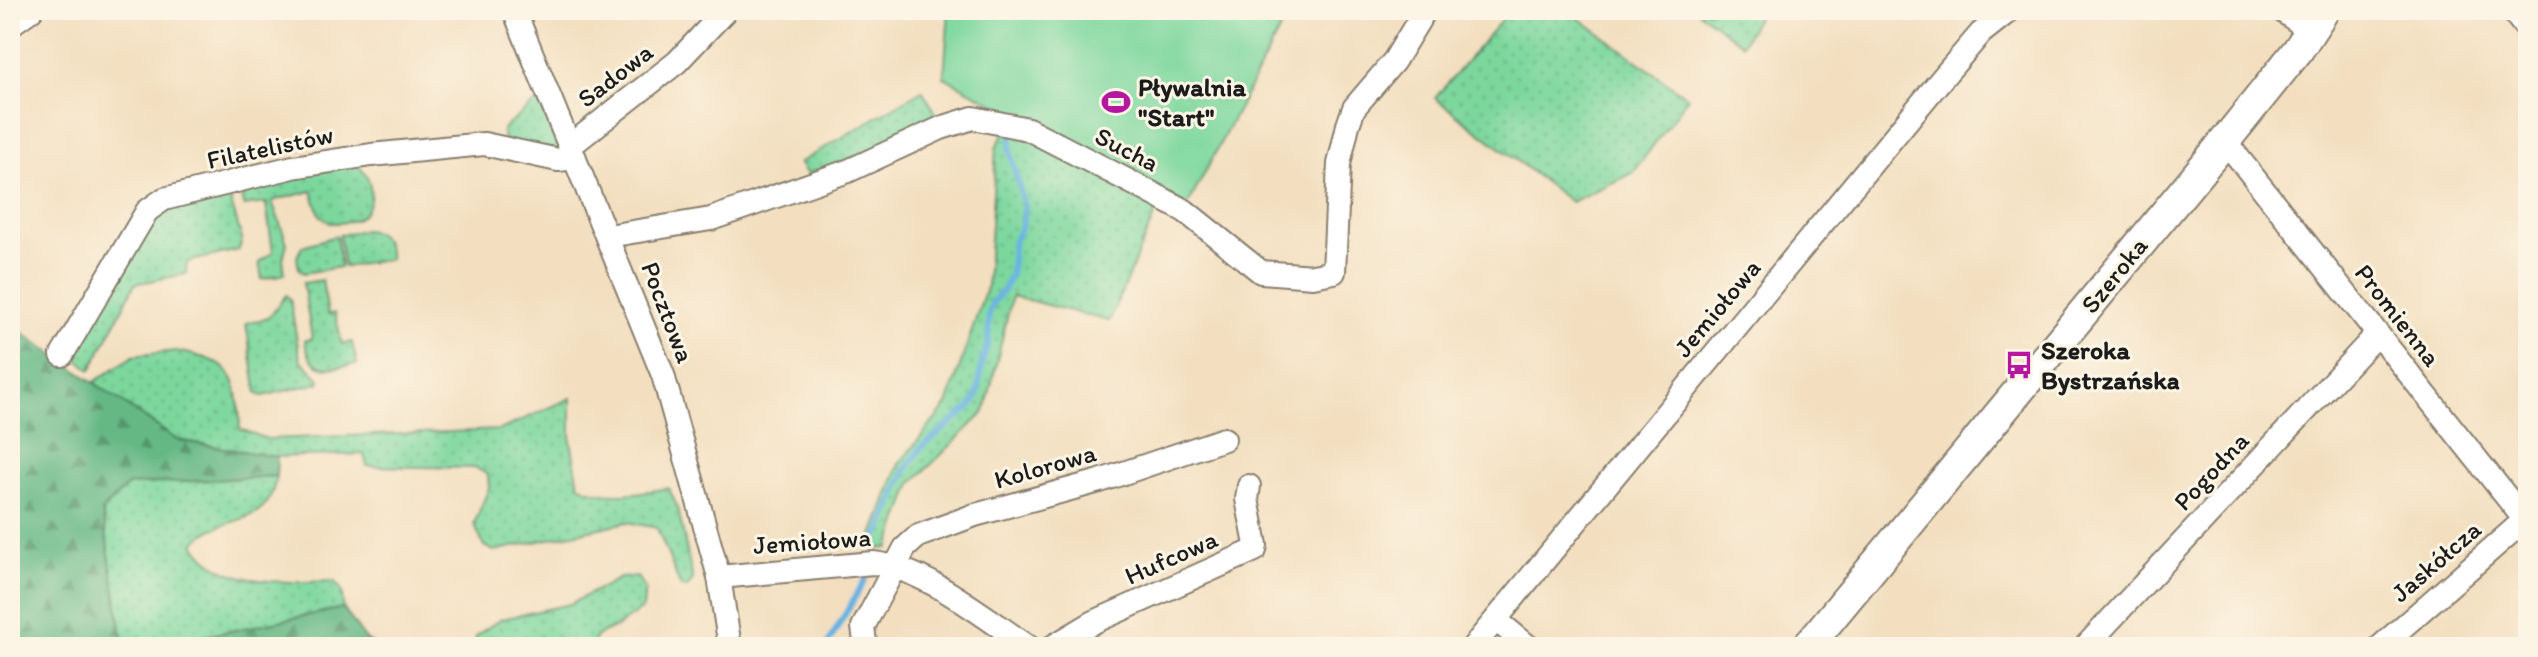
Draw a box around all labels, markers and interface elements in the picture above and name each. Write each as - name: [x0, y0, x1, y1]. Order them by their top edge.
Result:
- street label: Sadowa: [571, 35, 659, 114]
- place label: Pływalnia "Start": [1138, 71, 1246, 133]
- sports icon: Pływalnia "Start": [1101, 87, 1131, 117]
- street label: Filatelistów: [204, 118, 336, 176]
- street label: Sucha: [1090, 119, 1164, 179]
- street label: Szeroka: [2074, 230, 2155, 320]
- street label: Jemiołowa: [1667, 252, 1767, 364]
- street label: Pocztowa: [634, 257, 702, 367]
- street label: Promienna: [2348, 257, 2448, 373]
- place label: Szeroka Bystrzańska: [2041, 334, 2180, 396]
- bus stop icon: Szeroka Bystrzańska: [2004, 350, 2034, 380]
- street label: Pogodna: [2167, 425, 2256, 517]
- street label: Kolorowa: [990, 436, 1100, 496]
- street label: Jaskółcza: [2384, 513, 2488, 609]
- street label: Jemiołowa: [752, 521, 872, 561]
- street label: Hufcowa: [1120, 522, 1223, 592]

